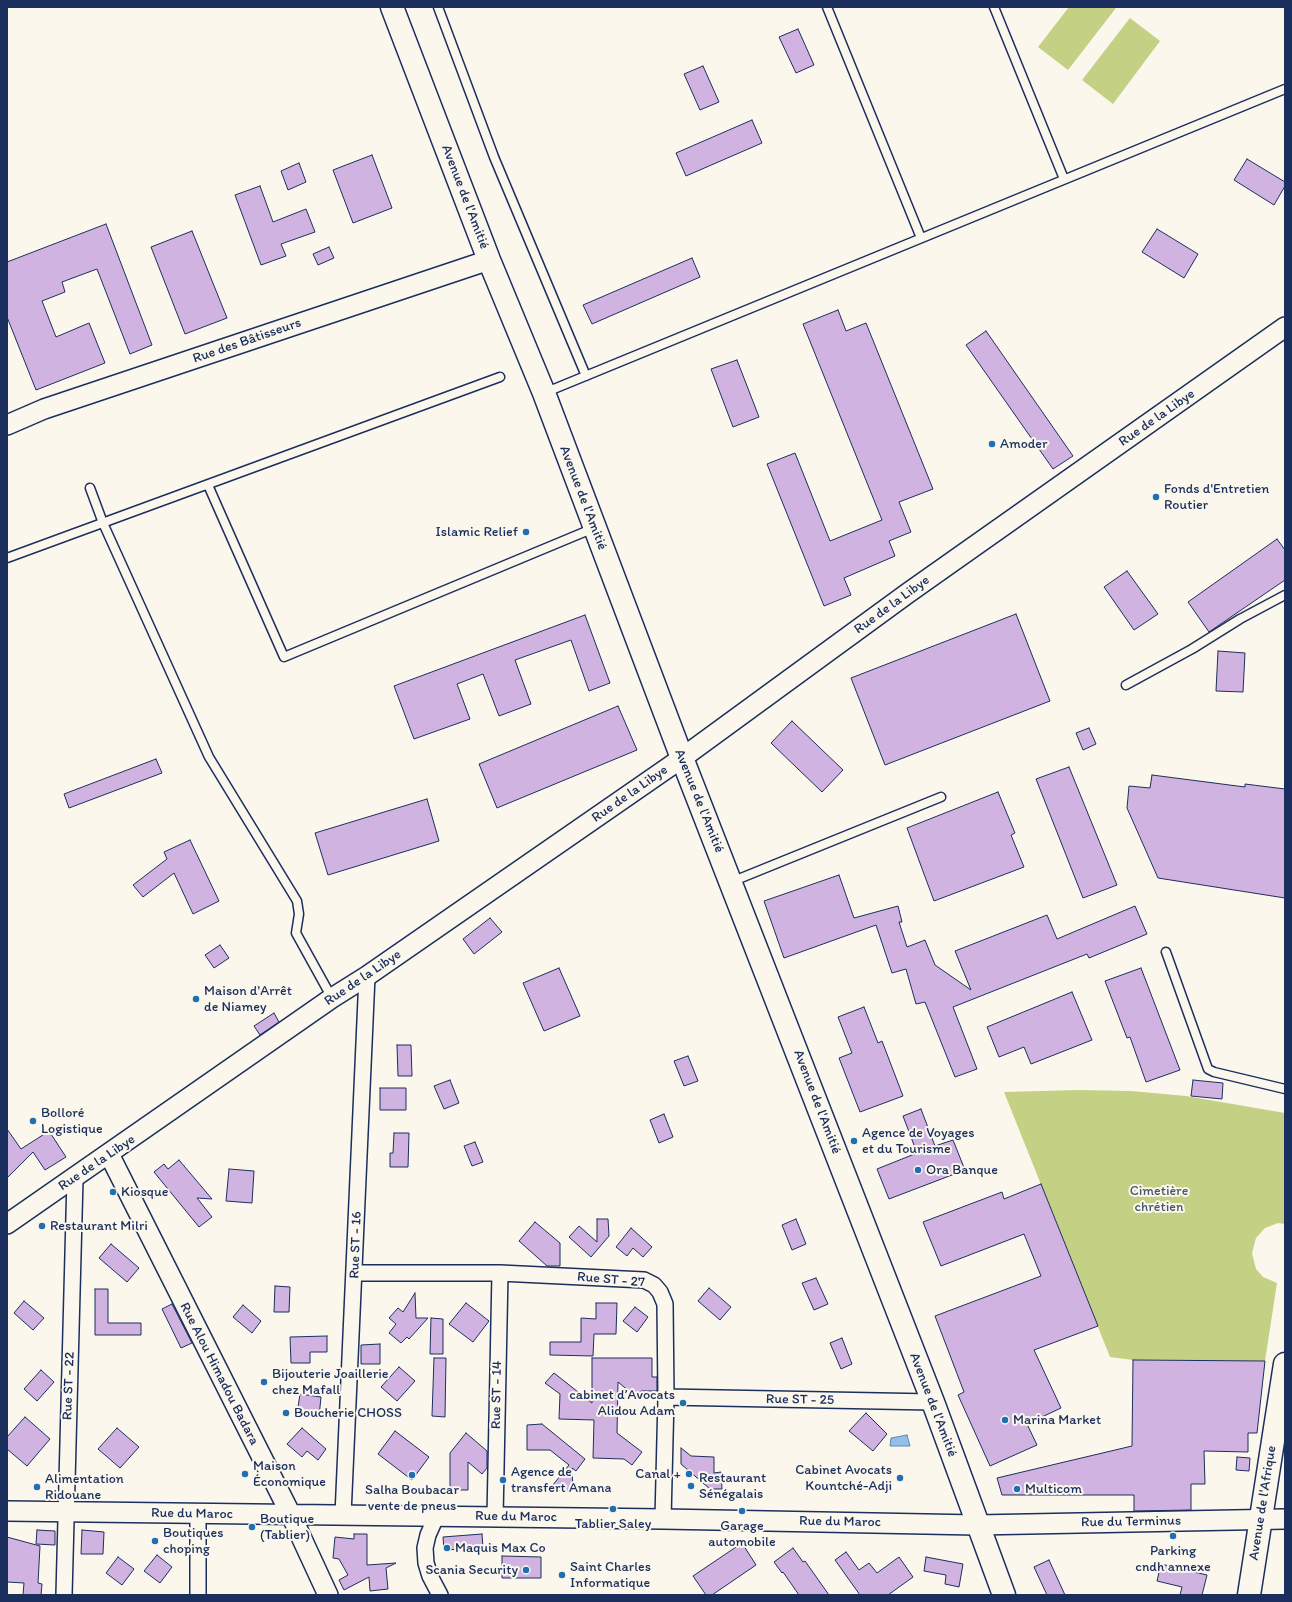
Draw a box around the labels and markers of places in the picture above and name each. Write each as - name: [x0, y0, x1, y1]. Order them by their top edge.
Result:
- place label: Amoder: [1000, 436, 1048, 452]
- marker: Amoder: [987, 439, 997, 449]
- place label: Fonds d'Entretien Routier: [1164, 481, 1269, 514]
- marker: Fonds d'Entretien Routier: [1151, 492, 1161, 502]
- place label: Islamic Relief: [436, 524, 518, 540]
- marker: Islamic Relief: [521, 527, 531, 537]
- place label: Maison d'Arrêt de Niamey: [204, 983, 292, 1016]
- marker: Maison d'Arrêt de Niamey: [191, 994, 201, 1004]
- place label: Bolloré Logistique: [41, 1105, 103, 1138]
- marker: Bolloré Logistique: [28, 1116, 38, 1126]
- place label: Agence de Voyages et du Tourisme: [862, 1125, 975, 1158]
- marker: Agence de Voyages et du Tourisme: [849, 1136, 859, 1146]
- place label: Ora Banque: [926, 1162, 998, 1178]
- marker: Ora Banque: [913, 1165, 923, 1175]
- place label: Kiosque: [121, 1184, 168, 1200]
- marker: Kiosque: [108, 1187, 118, 1197]
- place label: Restaurant Milri: [50, 1218, 148, 1234]
- marker: Restaurant Milri: [37, 1221, 47, 1231]
- place label: Bijouterie Joaillerie chez Mafall: [272, 1366, 389, 1398]
- marker: Bijouterie Joaillerie chez Mafall: [259, 1377, 269, 1387]
- place label: cabinet d’Avocats Alidou Adam: [569, 1387, 675, 1420]
- marker: cabinet d’Avocats Alidou Adam: [678, 1398, 688, 1408]
- place label: Boucherie CHOSS: [294, 1405, 402, 1421]
- marker: Boucherie CHOSS: [281, 1408, 291, 1418]
- place label: Marina Market: [1013, 1412, 1101, 1428]
- marker: Marina Market: [1000, 1415, 1010, 1425]
- place label: Maison Économique: [253, 1458, 326, 1490]
- place label: Cabinet Avocats Kountché-Adji: [795, 1462, 892, 1494]
- place label: Agence de transfert Amana: [511, 1464, 611, 1496]
- place label: Canal +: [635, 1466, 681, 1482]
- marker: Maison Économique: [240, 1469, 250, 1479]
- marker: Canal +: [684, 1469, 694, 1479]
- marker: Salha Boubacar vente de pneus: [407, 1470, 417, 1480]
- place label: Restaurant Sénégalais: [699, 1470, 766, 1502]
- place label: Alimentation Ridouane: [45, 1471, 124, 1504]
- marker: Cabinet Avocats Kountché-Adji: [895, 1473, 905, 1483]
- marker: Agence de transfert Amana: [498, 1475, 508, 1485]
- marker: Restaurant Sénégalais: [686, 1481, 696, 1491]
- place label: Multicom: [1025, 1481, 1082, 1497]
- marker: Alimentation Ridouane: [32, 1482, 42, 1492]
- place label: Salha Boubacar vente de pneus: [365, 1482, 459, 1514]
- marker: Multicom: [1012, 1484, 1022, 1494]
- marker: Tablier Saley: [608, 1504, 618, 1514]
- marker: Garage automobile: [737, 1506, 747, 1516]
- place label: Boutique (Tablier): [260, 1511, 314, 1544]
- place label: Tablier Saley: [575, 1516, 651, 1532]
- place label: Garage automobile: [708, 1518, 776, 1550]
- marker: Boutique (Tablier): [247, 1522, 257, 1532]
- place label: Boutiques choping: [163, 1525, 224, 1558]
- marker: Parking cndh annexe: [1168, 1531, 1178, 1541]
- marker: Boutiques choping: [150, 1536, 160, 1546]
- place label: Maquis Max Co: [455, 1540, 546, 1556]
- marker: Maquis Max Co: [442, 1543, 452, 1553]
- place label: Parking cndh annexe: [1135, 1543, 1211, 1576]
- place label: Saint Charles Informatique: [570, 1559, 651, 1592]
- place label: Scania Security: [425, 1562, 518, 1578]
- marker: Scania Security: [521, 1565, 531, 1575]
- marker: Saint Charles Informatique: [557, 1570, 567, 1580]

